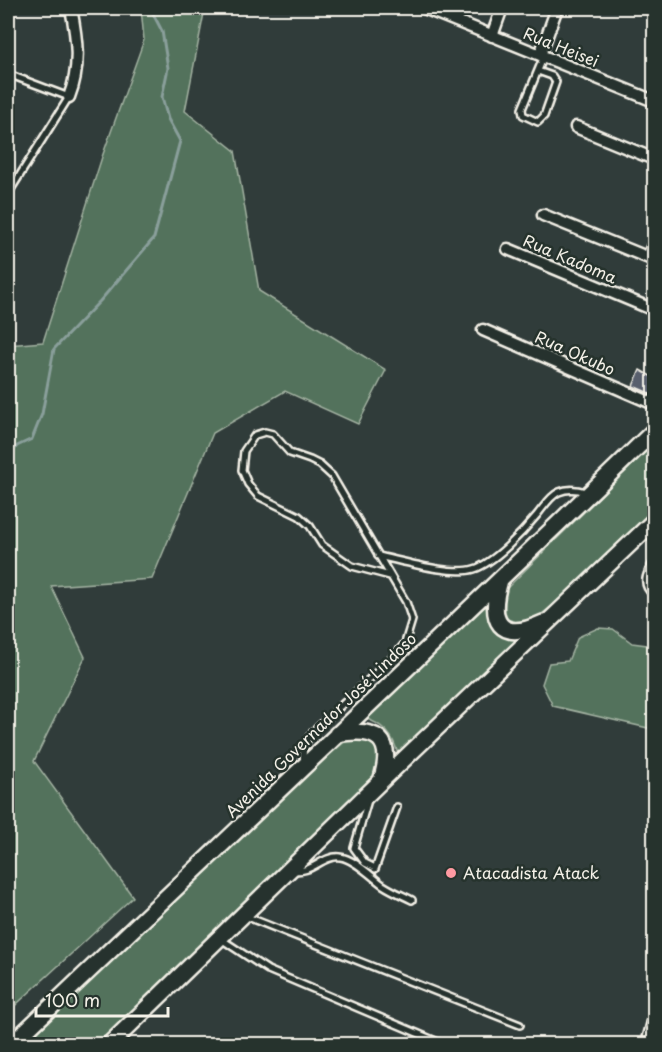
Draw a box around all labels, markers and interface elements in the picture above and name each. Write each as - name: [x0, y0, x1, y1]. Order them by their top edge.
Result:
- street label: Rua Heisei: [520, 20, 603, 72]
- street label: Rua Kadoma: [520, 228, 621, 289]
- street label: Rua Okubo: [532, 324, 619, 380]
- street label: Avenida Governador José Lindoso: [219, 626, 421, 822]
- place label: Atacadista Atack: [463, 860, 599, 884]
- marker: Atacadista Atack: [444, 866, 458, 880]
- scale bar: [36, 980, 168, 1018]
- text: 100 m: [45, 986, 100, 1013]

